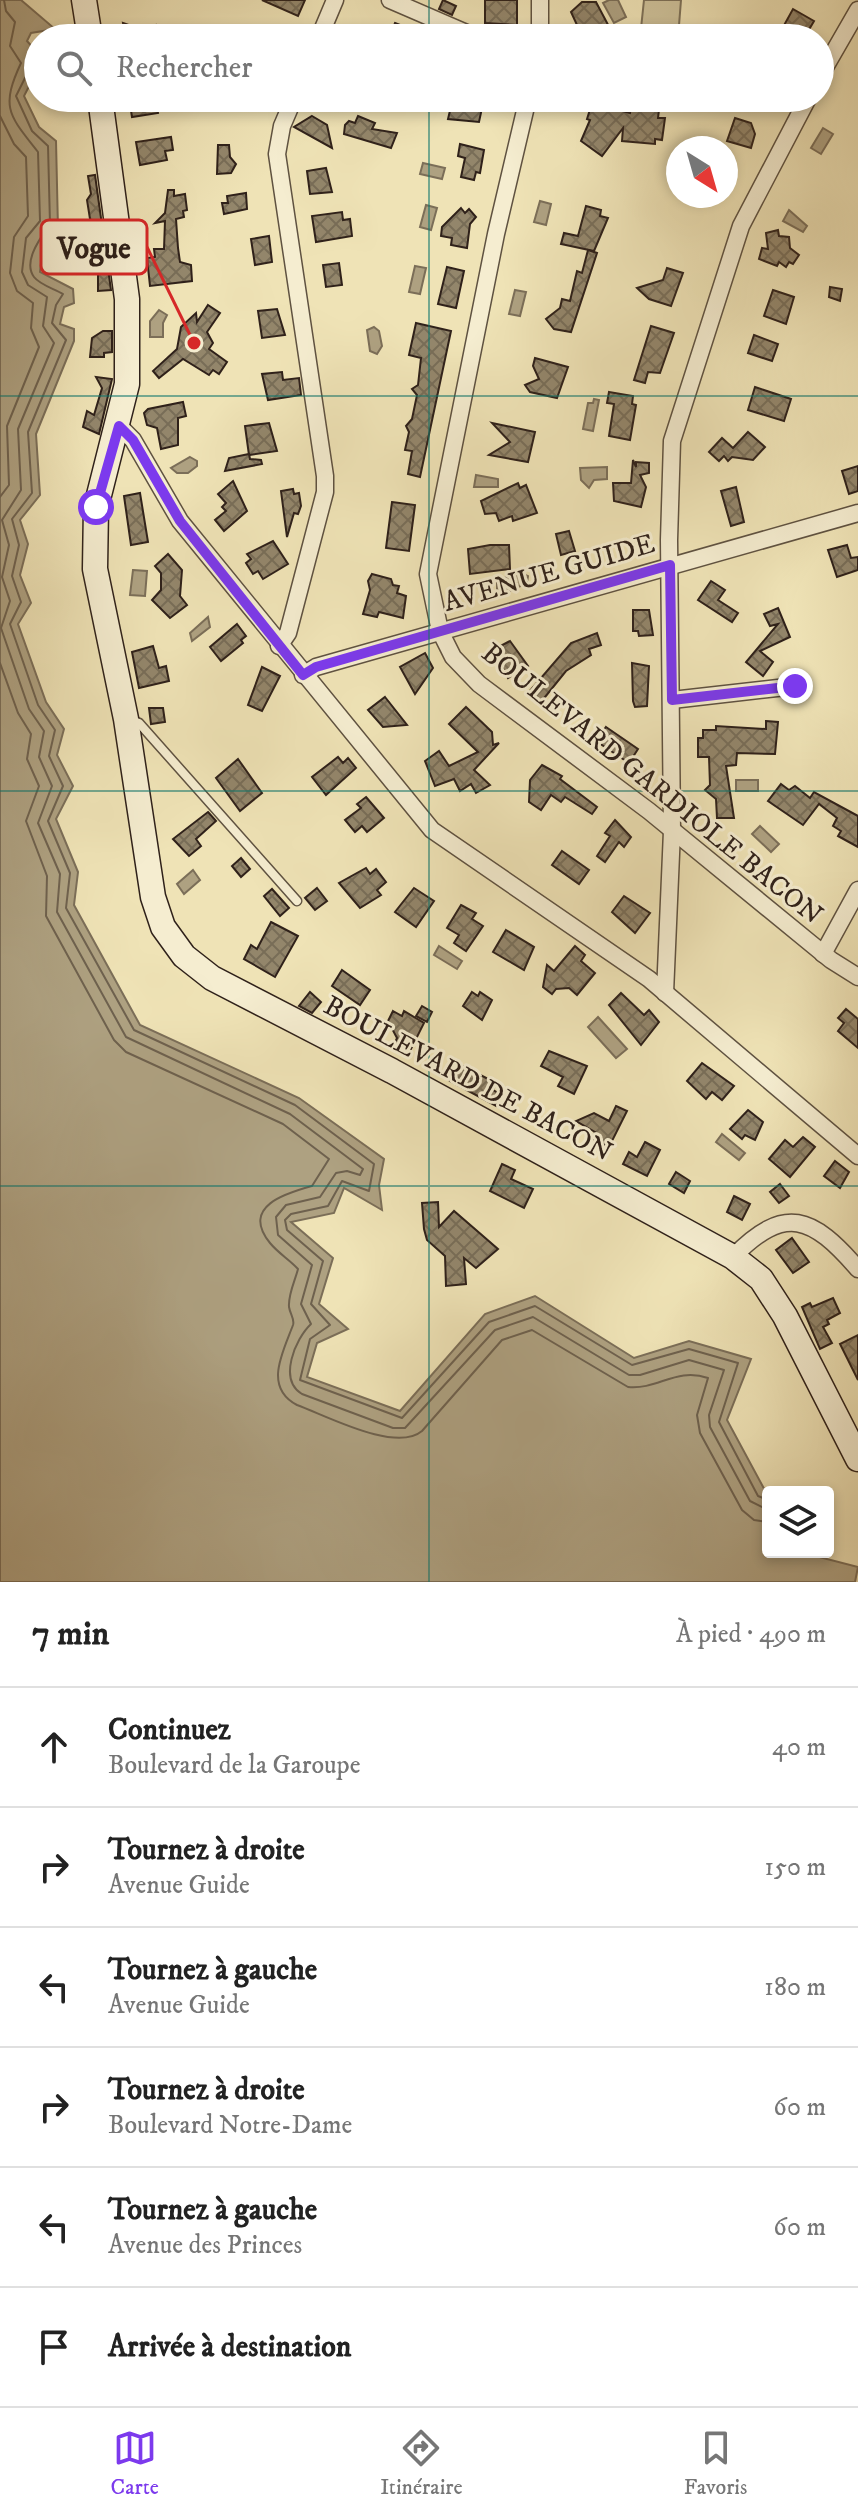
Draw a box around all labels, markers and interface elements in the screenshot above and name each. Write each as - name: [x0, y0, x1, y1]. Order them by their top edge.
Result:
- search box: [24, 24, 834, 112]
- icon: search: [52, 46, 96, 90]
- text: Rechercher: [116, 50, 252, 87]
- north arrow: [666, 136, 738, 208]
- callout: Vogue: [41, 220, 147, 274]
- text: Vogue: [56, 231, 131, 268]
- route start: [78, 489, 114, 525]
- street label: AVENUE GUIDE: [439, 526, 659, 620]
- street label: BOULEVARD GARDIOLE BACON: [474, 635, 830, 933]
- route end: [777, 668, 813, 704]
- street label: BOULEVARD DE BACON: [318, 988, 618, 1170]
- map controls: [762, 1486, 834, 1558]
- button: layers: [762, 1486, 834, 1558]
- text: 7 min: [32, 1613, 109, 1655]
- text: À pied · 490 m: [676, 1618, 826, 1651]
- text: Continuez: [108, 1712, 231, 1749]
- icon: ahead: [32, 1725, 76, 1769]
- text: 40 m: [772, 1731, 826, 1764]
- text: Boulevard de la Garoupe: [108, 1749, 360, 1782]
- text: Tournez à droite: [108, 1832, 305, 1869]
- icon: right: [32, 1845, 76, 1889]
- text: 150 m: [765, 1851, 826, 1884]
- text: Avenue Guide: [108, 1869, 250, 1902]
- text: Tournez à gauche: [108, 1952, 317, 1989]
- icon: left: [32, 1965, 76, 2009]
- text: 180 m: [764, 1971, 826, 2004]
- text: Avenue Guide: [108, 1989, 250, 2022]
- text: Tournez à droite: [108, 2072, 305, 2109]
- icon: right: [32, 2085, 76, 2129]
- text: 60 m: [773, 2091, 826, 2124]
- text: Boulevard Notre-Dame: [108, 2109, 352, 2142]
- text: Tournez à gauche: [108, 2192, 317, 2229]
- icon: left: [32, 2205, 76, 2249]
- text: 60 m: [773, 2211, 826, 2244]
- text: Avenue des Princes: [108, 2229, 302, 2262]
- icon: arrive: [32, 2325, 76, 2369]
- text: Arrivée à destination: [108, 2329, 352, 2366]
- tab: Carte: [111, 2426, 159, 2501]
- tab: Itinéraire: [380, 2426, 463, 2501]
- tab: Favoris: [684, 2426, 747, 2501]

